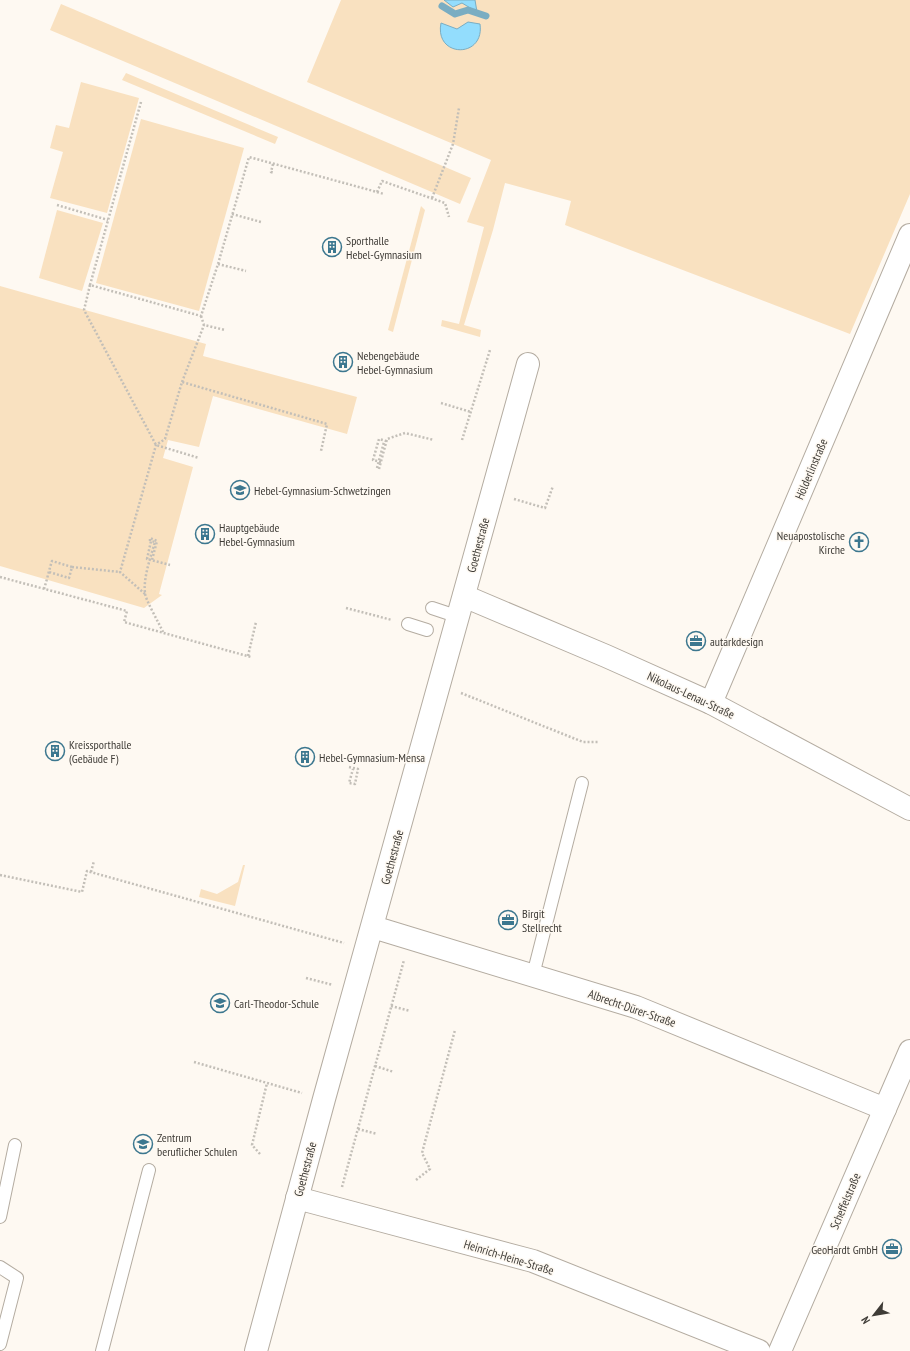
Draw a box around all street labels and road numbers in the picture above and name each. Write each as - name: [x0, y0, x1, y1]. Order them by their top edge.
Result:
- street label: Hölderlinstraße: [791, 436, 831, 502]
- street label: Goethestraße: [464, 516, 492, 574]
- street label: Nikolaus-Lenau-Straße: [645, 668, 737, 722]
- street label: Goethestraße: [378, 828, 406, 886]
- street label: Albrecht-Dürer-Straße: [586, 986, 678, 1030]
- street label: Goethestraße: [291, 1140, 319, 1198]
- street label: Scheffelstraße: [826, 1171, 864, 1231]
- street label: Heinrich-Heine-Straße: [462, 1236, 556, 1278]

